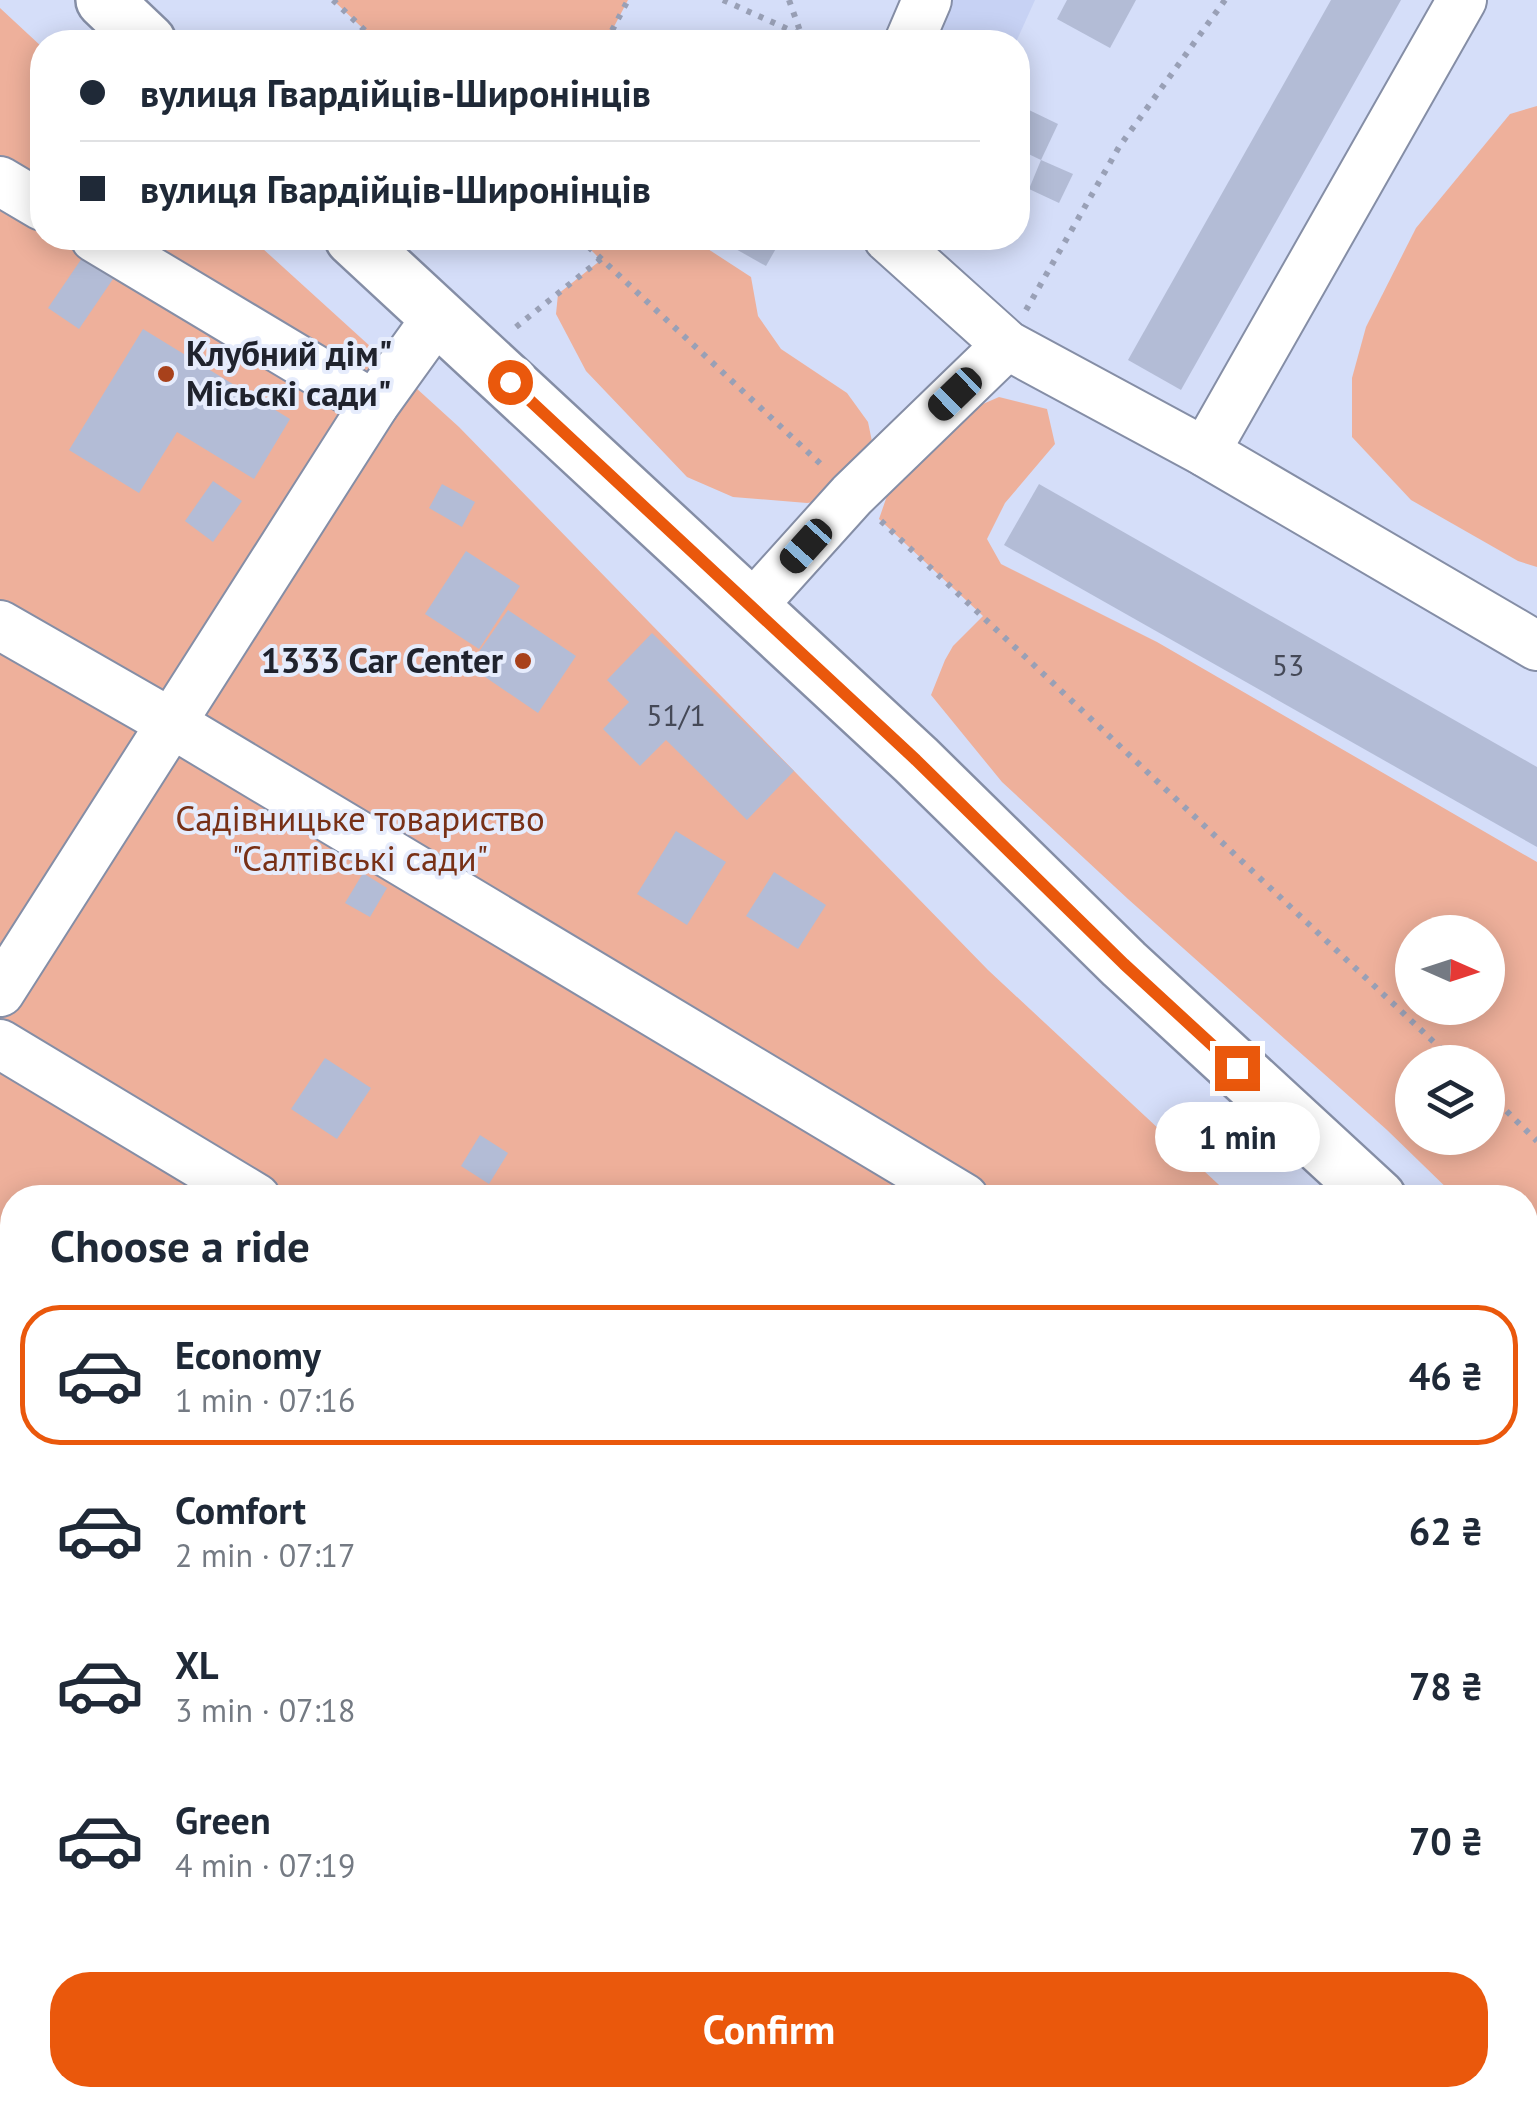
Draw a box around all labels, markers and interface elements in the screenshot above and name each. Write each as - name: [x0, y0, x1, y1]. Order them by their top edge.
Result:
- text: вулиця Гвардійців-Широнінців: [140, 68, 651, 117]
- text: вулиця Гвардійців-Широнінців: [140, 164, 651, 213]
- place label: Клубний дім" Місьскі сади": [186, 330, 393, 416]
- route start: [488, 360, 533, 405]
- car: [923, 362, 987, 426]
- marker: Клубний дім" Місьскі сади": [155, 363, 177, 385]
- car: [775, 514, 837, 578]
- place label: 1333 Car Center: [261, 637, 504, 683]
- house number: 53: [1272, 645, 1304, 684]
- marker: 1333 Car Center: [512, 650, 534, 672]
- house number: 51/1: [646, 695, 706, 734]
- park label: Садівницьке товариство "Салтівські сади": [175, 795, 545, 881]
- north arrow: [1395, 915, 1505, 1025]
- map controls: [1395, 915, 1505, 1155]
- button: layers: [1395, 1045, 1505, 1155]
- route end: [1215, 1046, 1260, 1091]
- callout: 1 min: [1154, 1103, 1320, 1173]
- text: 1 min: [1198, 1116, 1277, 1158]
- text: Choose a ride: [50, 1216, 310, 1274]
- icon: car: [55, 1330, 145, 1420]
- text: Economy: [175, 1330, 321, 1379]
- text: 46 ₴: [1409, 1351, 1483, 1400]
- text: 1 min · 07:16: [175, 1379, 355, 1421]
- icon: car: [55, 1485, 145, 1575]
- text: Comfort: [175, 1485, 306, 1534]
- text: 62 ₴: [1409, 1506, 1483, 1555]
- text: 2 min · 07:17: [175, 1534, 355, 1576]
- icon: car: [55, 1640, 145, 1730]
- text: XL: [175, 1640, 219, 1689]
- text: 78 ₴: [1409, 1661, 1483, 1710]
- text: 3 min · 07:18: [175, 1689, 355, 1731]
- icon: car: [55, 1795, 145, 1885]
- text: Green: [175, 1795, 271, 1844]
- text: 70 ₴: [1409, 1816, 1483, 1865]
- text: 4 min · 07:19: [175, 1844, 355, 1886]
- button: Confirm: [50, 1972, 1488, 2087]

